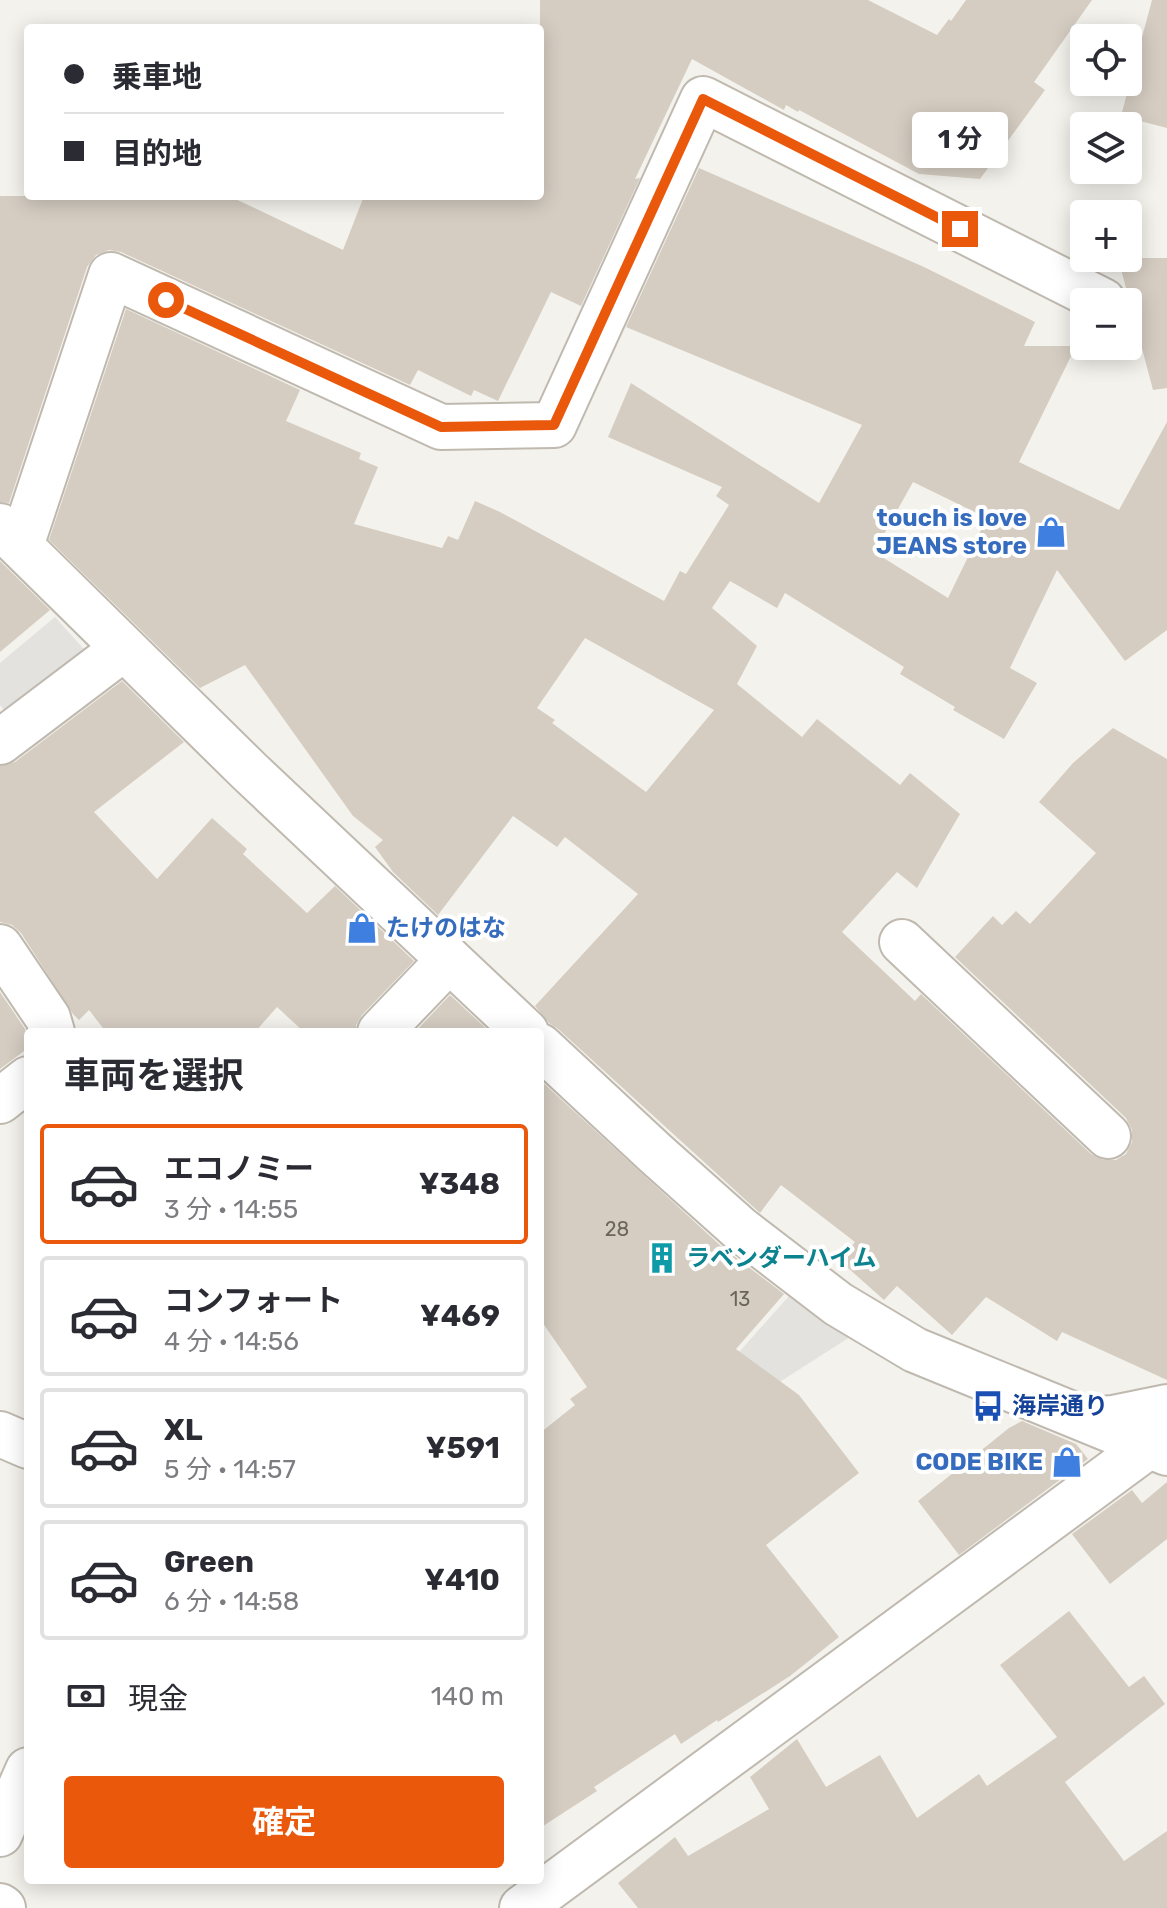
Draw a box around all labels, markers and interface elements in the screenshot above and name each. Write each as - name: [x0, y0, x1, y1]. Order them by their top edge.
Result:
- map controls: [1070, 24, 1142, 360]
- button: locate: [1070, 24, 1142, 96]
- text: 乗車地: [112, 59, 202, 95]
- button: layers: [1070, 112, 1142, 184]
- callout: 1 分: [912, 113, 1008, 169]
- text: 1 分: [938, 124, 982, 155]
- text: 目的地: [112, 136, 202, 172]
- button: +: [1070, 200, 1142, 272]
- route end: [942, 211, 978, 247]
- route start: [148, 282, 184, 318]
- button: −: [1070, 288, 1142, 360]
- place label: touch is love JEANS store: [876, 504, 1027, 560]
- shop icon: touch is love JEANS store: [1034, 515, 1068, 549]
- shop icon: たけのはな: [345, 911, 379, 945]
- place label: たけのはな: [386, 914, 506, 942]
- text: 車両を選択: [64, 1054, 244, 1097]
- icon: car: [68, 1148, 140, 1220]
- text: エコノミー: [164, 1151, 314, 1187]
- text: ¥348: [419, 1166, 500, 1202]
- text: 3 分 · 14:55: [164, 1194, 298, 1225]
- house number: 28: [605, 1217, 629, 1241]
- building icon: ラベンダーハイム: [645, 1241, 679, 1275]
- place label: ラベンダーハイム: [686, 1244, 877, 1272]
- icon: car: [68, 1280, 140, 1352]
- text: コンフォート: [164, 1283, 343, 1319]
- house number: 13: [730, 1287, 750, 1311]
- text: ¥469: [420, 1298, 500, 1334]
- text: 4 分 · 14:56: [164, 1326, 299, 1357]
- bus stop icon: 海岸通り: [971, 1389, 1005, 1423]
- place label: 海岸通り: [1012, 1392, 1108, 1420]
- icon: car: [68, 1412, 140, 1484]
- text: XL: [164, 1412, 203, 1448]
- text: ¥591: [426, 1430, 500, 1466]
- shop icon: CODE BIKE: [1050, 1445, 1084, 1479]
- place label: CODE BIKE: [916, 1448, 1043, 1476]
- text: 5 分 · 14:57: [164, 1454, 296, 1485]
- icon: car: [68, 1544, 140, 1616]
- text: Green: [164, 1544, 254, 1580]
- text: ¥410: [424, 1562, 500, 1598]
- text: 6 分 · 14:58: [164, 1586, 299, 1617]
- icon: cash: [64, 1674, 108, 1718]
- text: 現金: [128, 1681, 188, 1717]
- text: 140 m: [431, 1681, 504, 1712]
- button: 確定: [64, 1776, 504, 1868]

